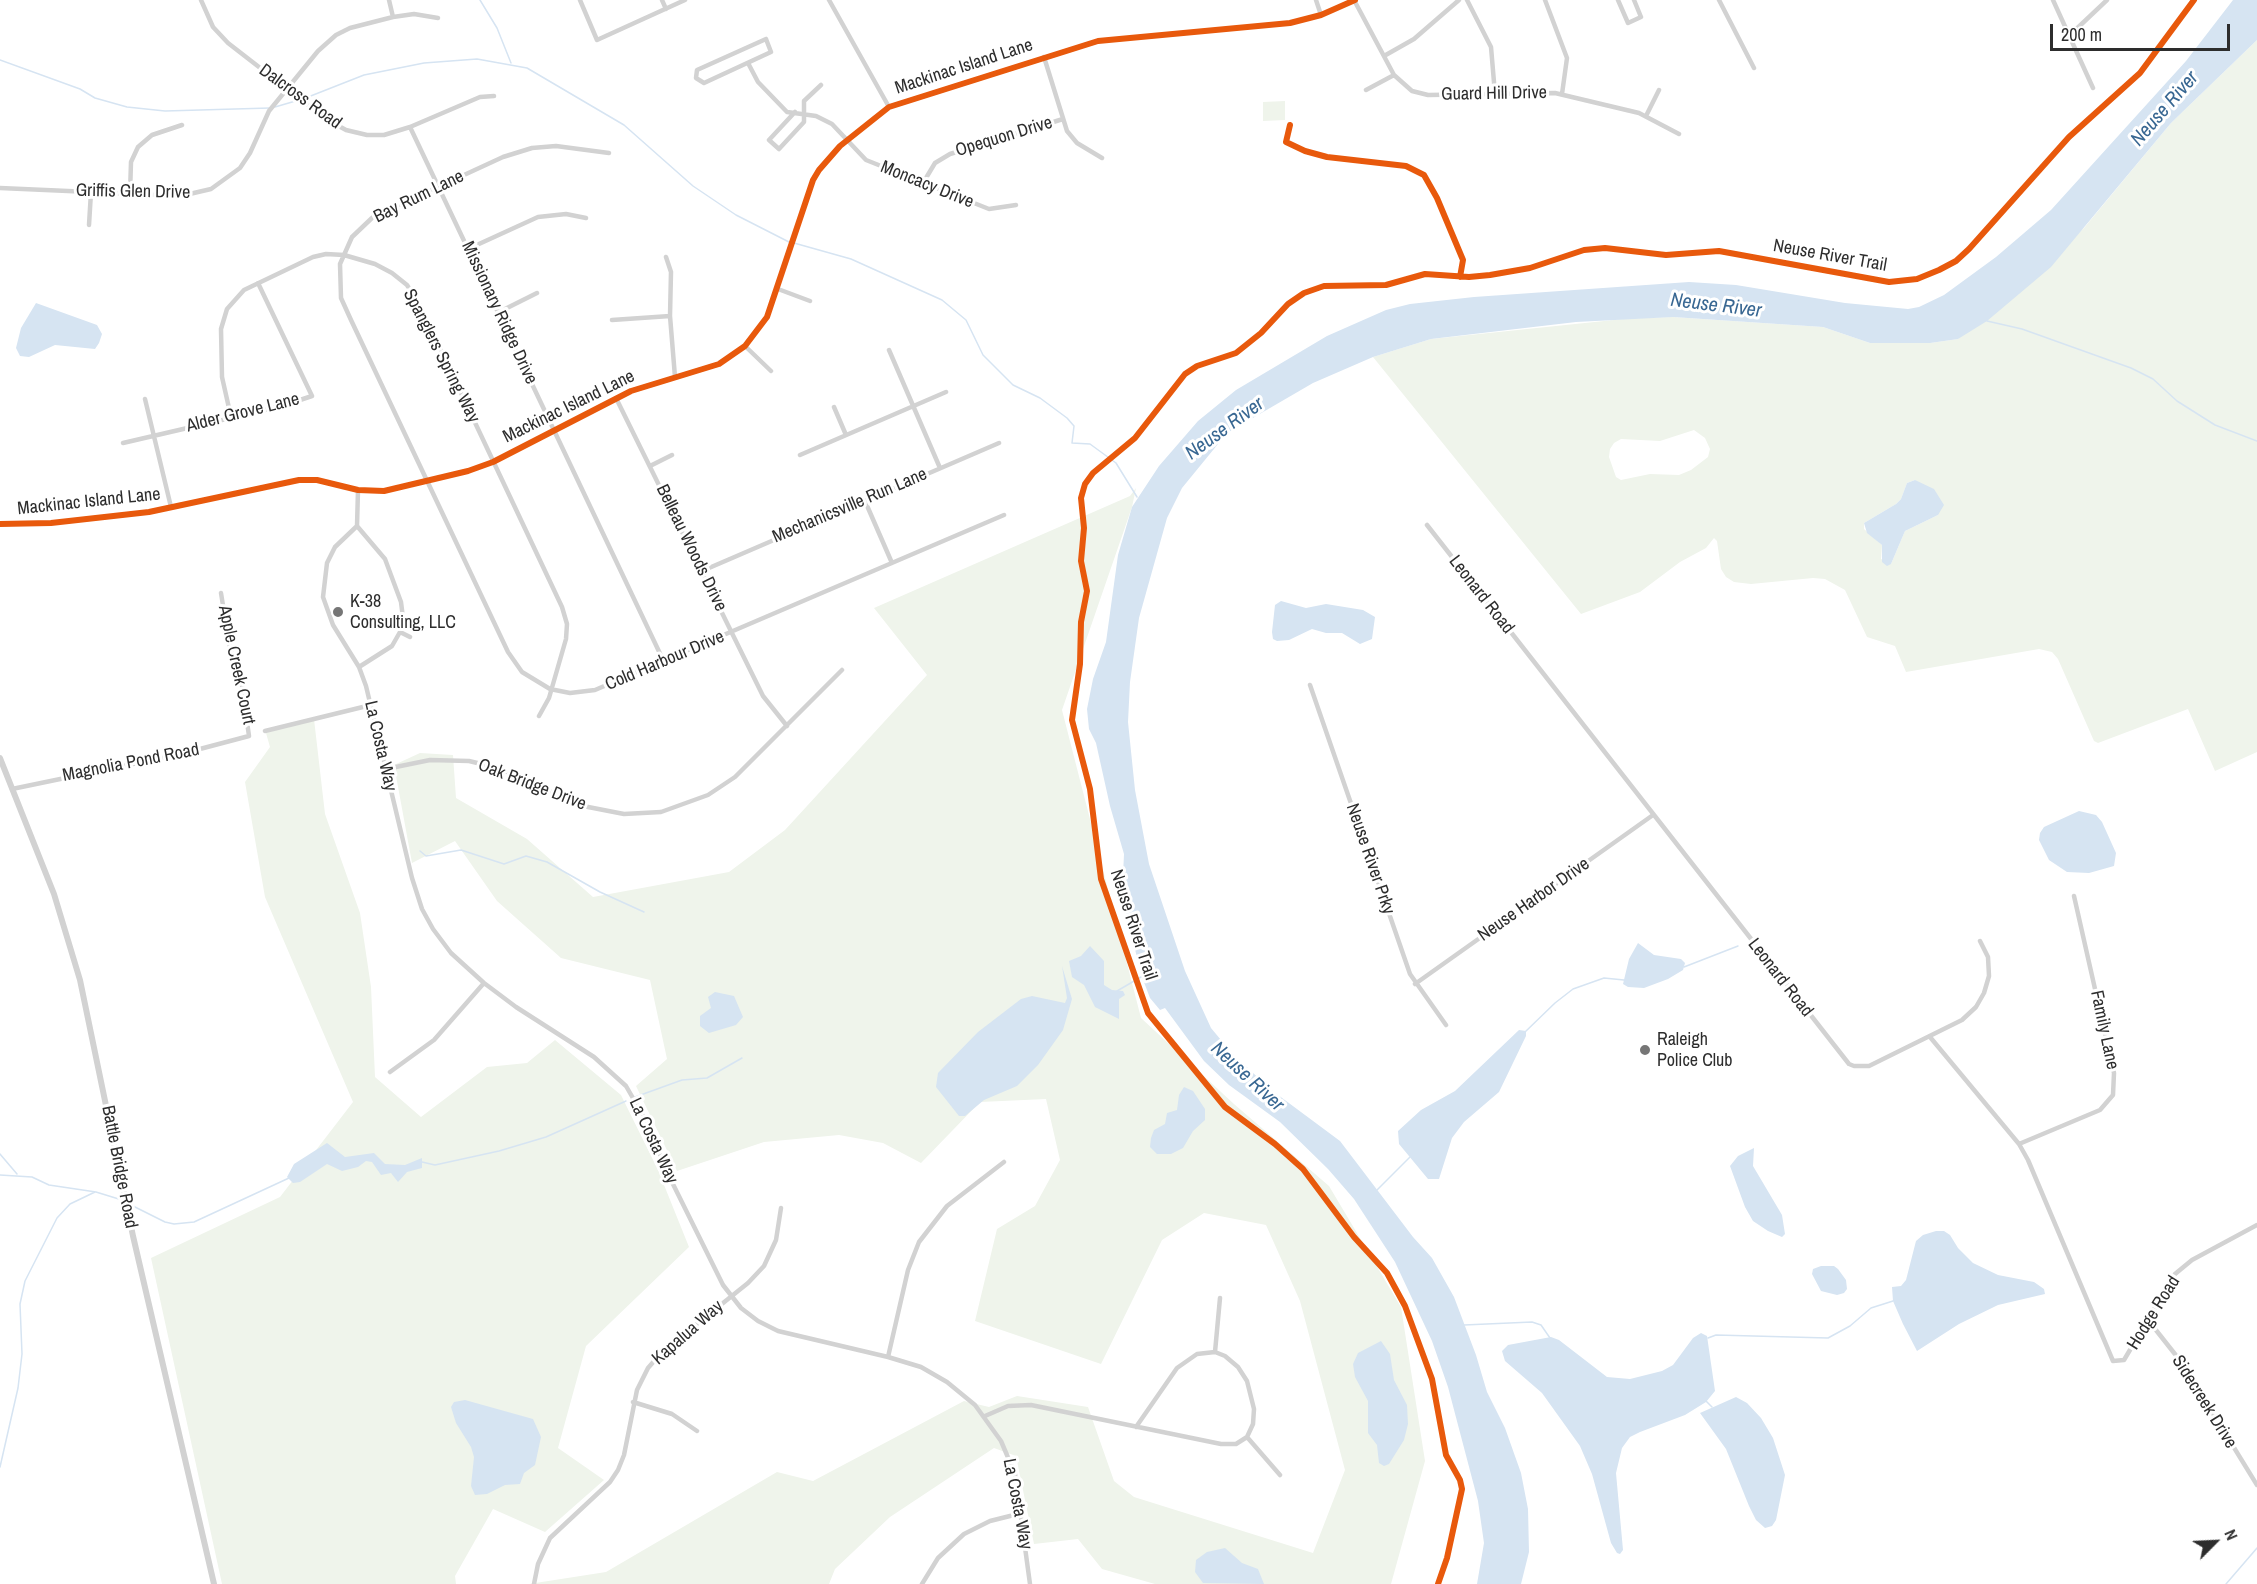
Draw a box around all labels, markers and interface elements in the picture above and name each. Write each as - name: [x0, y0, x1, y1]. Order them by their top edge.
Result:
- scale bar: [2053, 12, 2233, 50]
- text: 200 m: [2061, 22, 2102, 47]
- street label: Mackinac Island Lane: [892, 35, 1036, 99]
- street label: Dalcross Road: [255, 60, 345, 134]
- water label: Neuse River: [2126, 67, 2204, 151]
- street label: Guard Hill Drive: [1441, 82, 1547, 106]
- street label: Opequon Drive: [953, 112, 1055, 162]
- street label: Moncacy Drive: [877, 157, 977, 213]
- street label: Bay Rum Lane: [370, 166, 468, 228]
- street label: Griffis Glen Drive: [76, 180, 190, 204]
- street label: Neuse River Trail: [1771, 235, 1889, 277]
- street label: Missionary Ridge Drive: [456, 238, 542, 388]
- street label: Spanglers Spring Way: [398, 286, 484, 426]
- water label: Neuse River: [1669, 289, 1763, 323]
- street label: Mackinac Island Lane: [500, 366, 638, 448]
- street label: Alder Grove Lane: [184, 389, 302, 437]
- water label: Neuse River: [1181, 393, 1269, 465]
- street label: Mechanicsville Run Lane: [770, 464, 930, 548]
- street label: Belleau Woods Drive: [651, 481, 731, 615]
- street label: Mackinac Island Lane: [16, 484, 162, 520]
- street label: Leonard Road: [1444, 551, 1518, 639]
- place label: K-38 Consulting, LLC: [350, 591, 456, 634]
- street label: Apple Creek Court: [213, 603, 259, 727]
- marker: K-38 Consulting, LLC: [331, 605, 345, 619]
- street label: Cold Harbour Drive: [602, 626, 728, 696]
- street label: La Costa Way: [359, 699, 401, 793]
- street label: Magnolia Pond Road: [61, 739, 201, 787]
- street label: Oak Bridge Drive: [475, 754, 589, 816]
- street label: Neuse River Prky: [1341, 801, 1399, 917]
- street label: Neuse Harbor Drive: [1474, 854, 1594, 946]
- street label: Neuse River Trail: [1105, 867, 1161, 983]
- street label: Leonard Road: [1743, 934, 1817, 1022]
- street label: Family Lane: [2085, 988, 2123, 1072]
- place label: Raleigh Police Club: [1657, 1029, 1732, 1072]
- water label: Neuse River: [1205, 1037, 1289, 1117]
- marker: Raleigh Police Club: [1638, 1043, 1652, 1057]
- street label: La Costa Way: [624, 1095, 682, 1187]
- street label: Battle Bridge Road: [96, 1104, 142, 1230]
- street label: Hodge Road: [2123, 1272, 2185, 1354]
- street label: Kapalua Way: [648, 1296, 728, 1370]
- street label: Sidecreek Drive: [2167, 1351, 2241, 1453]
- street label: La Costa Way: [998, 1457, 1036, 1551]
- north arrow: [2185, 1512, 2245, 1572]
- text: N: [2219, 1526, 2243, 1543]

